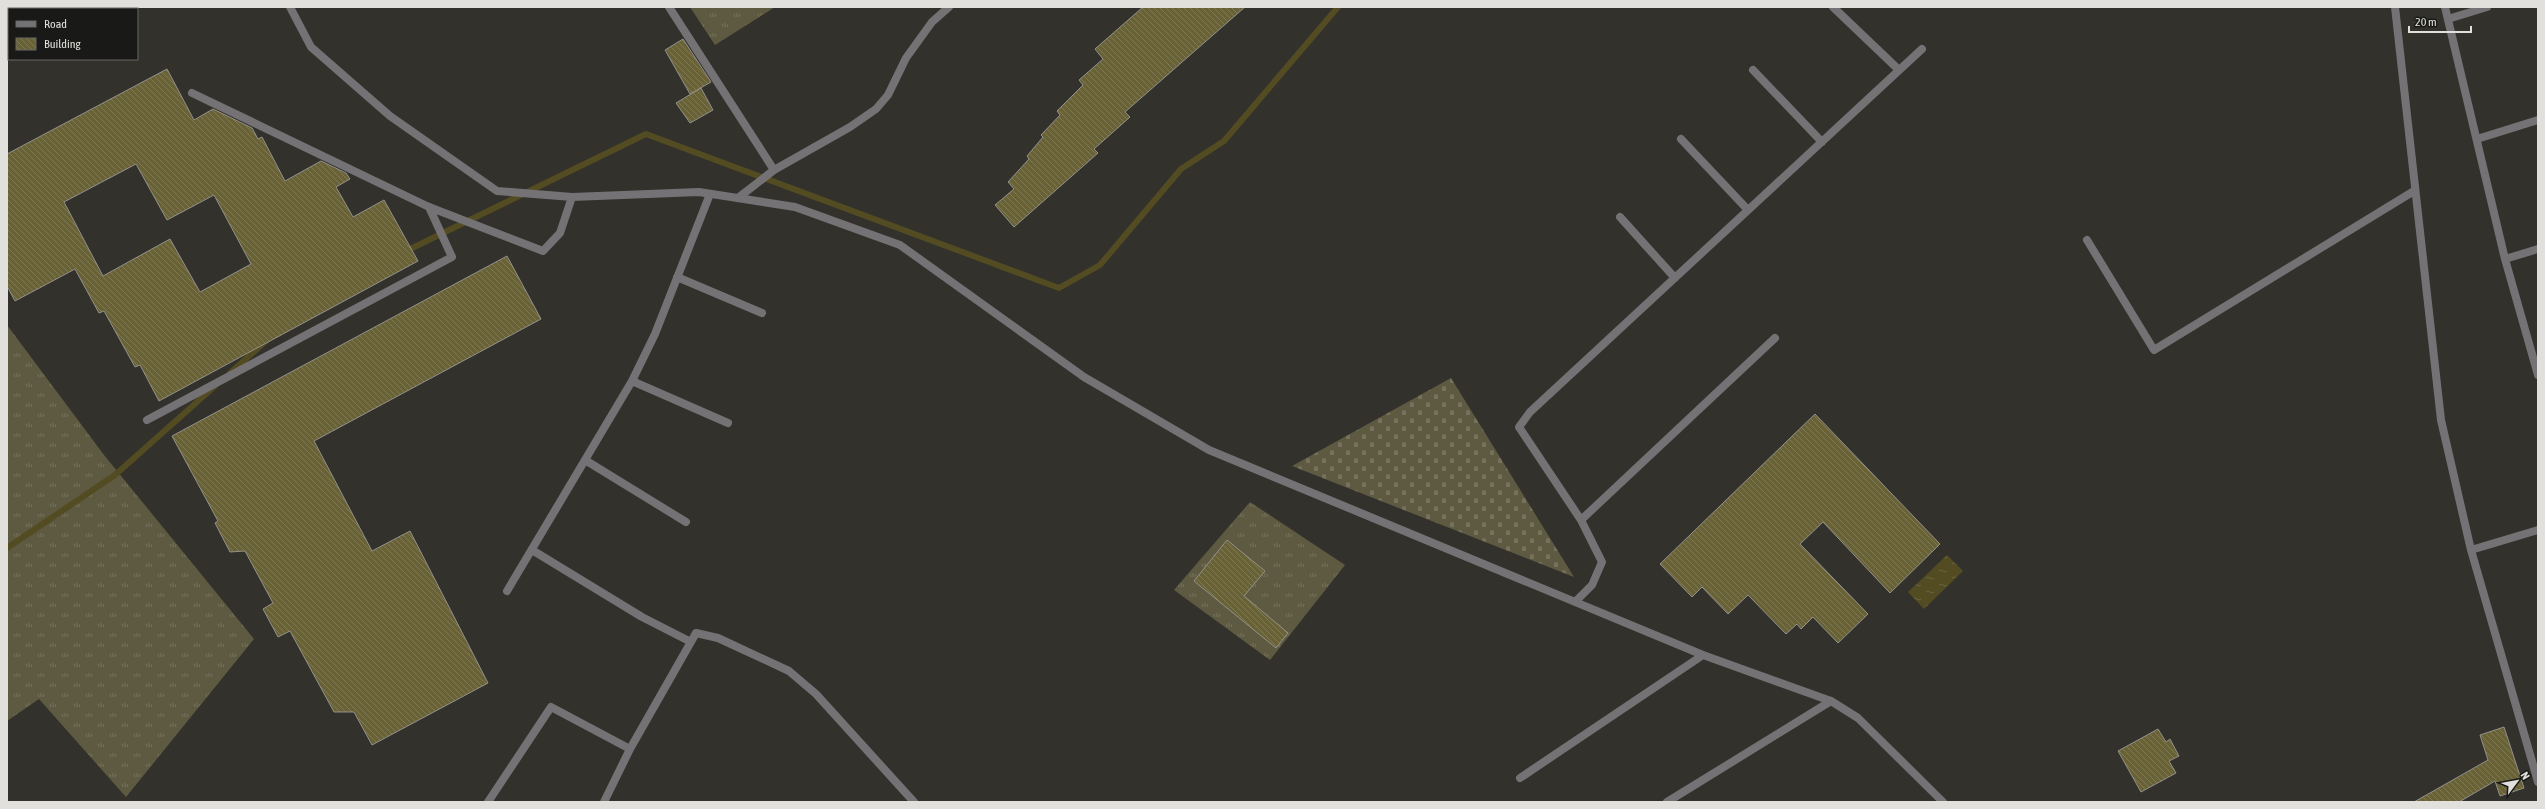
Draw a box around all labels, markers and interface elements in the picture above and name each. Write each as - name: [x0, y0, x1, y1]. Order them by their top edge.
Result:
- legend: [8, 8, 138, 60]
- scale bar: [2409, 8, 2471, 34]
- text: 20 m: [2415, 15, 2437, 29]
- text: Road: [44, 17, 67, 31]
- text: Building: [44, 37, 82, 51]
- north arrow: [2497, 761, 2537, 801]
- text: N: [2519, 770, 2532, 782]

